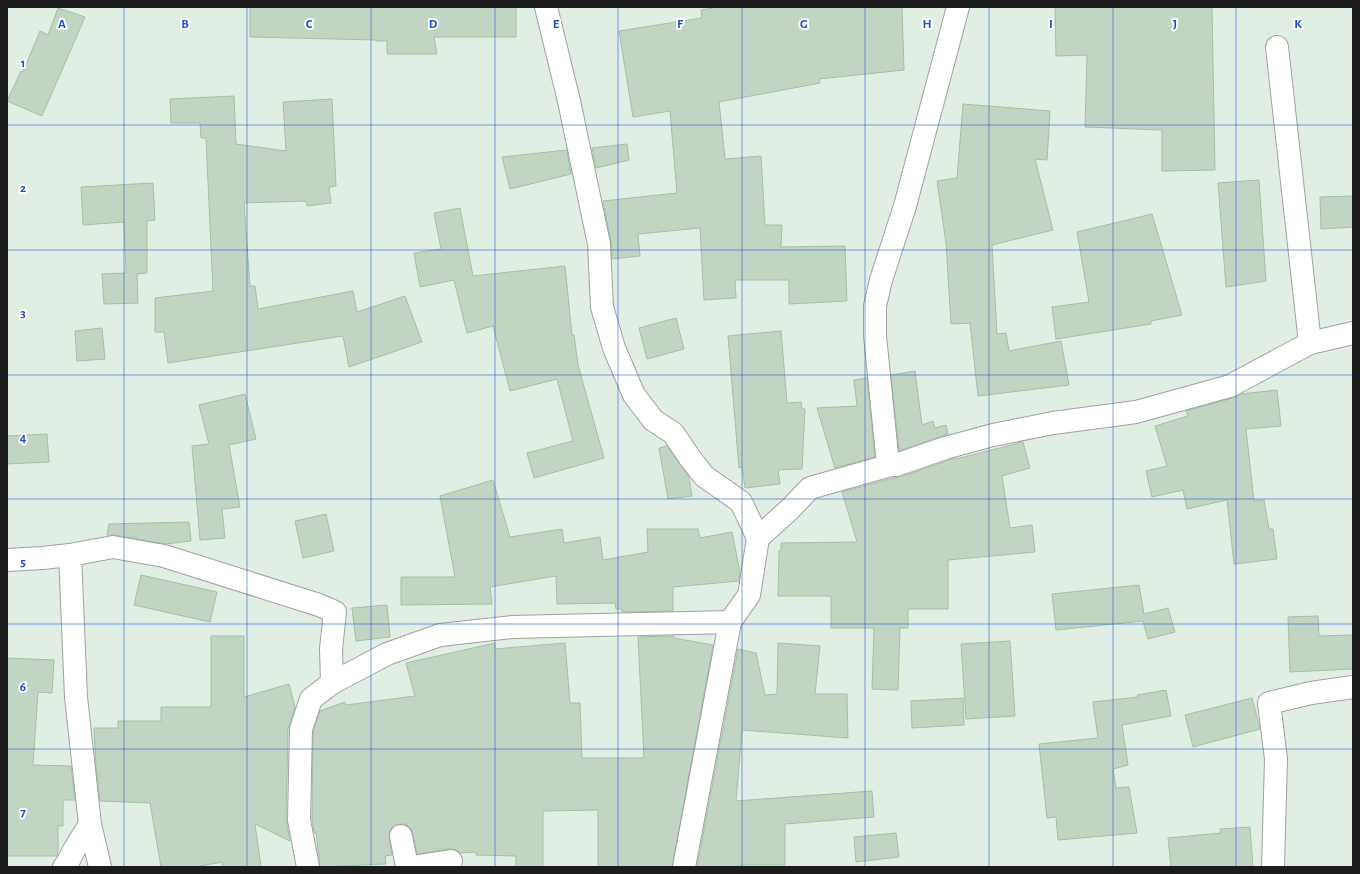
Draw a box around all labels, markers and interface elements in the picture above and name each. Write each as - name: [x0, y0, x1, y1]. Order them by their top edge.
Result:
- text: A: [58, 18, 66, 31]
- text: B: [181, 18, 189, 31]
- text: C: [306, 18, 313, 31]
- text: D: [429, 18, 438, 31]
- text: E: [553, 18, 560, 31]
- text: F: [677, 18, 684, 31]
- text: G: [800, 18, 808, 31]
- text: H: [922, 18, 932, 31]
- text: I: [1049, 18, 1053, 31]
- text: J: [1173, 18, 1177, 31]
- text: K: [1294, 18, 1302, 31]
- text: 1: [21, 57, 25, 70]
- text: 2: [20, 182, 26, 195]
- text: 3: [20, 307, 26, 320]
- text: 4: [20, 432, 27, 445]
- text: 5: [20, 556, 26, 569]
- text: 6: [20, 681, 26, 694]
- text: 7: [20, 806, 26, 819]

